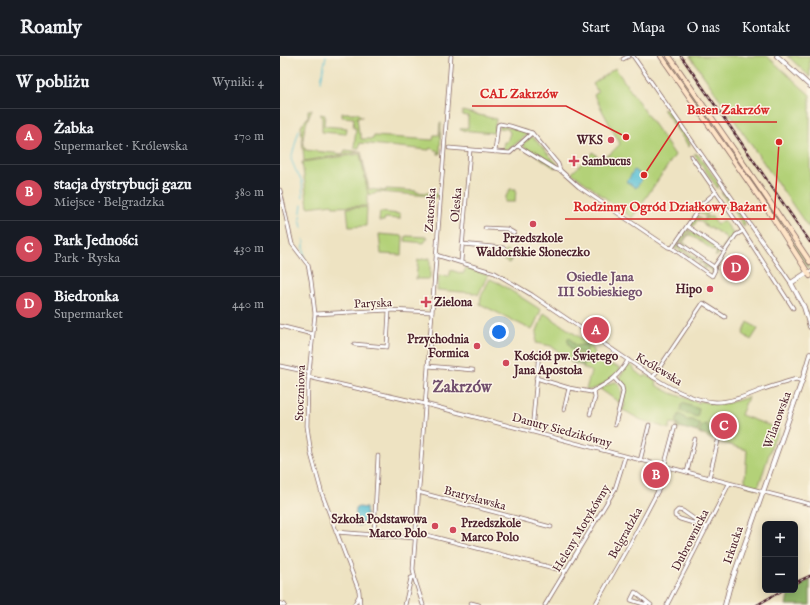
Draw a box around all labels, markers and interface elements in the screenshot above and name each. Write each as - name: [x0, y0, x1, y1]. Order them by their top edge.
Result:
- text: Roamly: [20, 16, 82, 40]
- text: Start: [582, 19, 610, 37]
- text: Mapa: [632, 19, 665, 37]
- text: O nas: [687, 19, 720, 37]
- text: Kontakt: [742, 19, 790, 37]
- text: W pobliżu: [16, 72, 89, 93]
- text: Wyniki: 4: [212, 74, 264, 91]
- callout: CAL Zakrzów: [472, 81, 566, 106]
- text: CAL Zakrzów: [480, 86, 558, 103]
- callout: Basen Zakrzów: [679, 97, 777, 122]
- text: Basen Zakrzów: [687, 102, 770, 119]
- text: Żabka: [54, 119, 93, 138]
- text: A: [25, 128, 33, 145]
- text: 170 m: [234, 128, 264, 145]
- place label: WKS: [576, 133, 603, 148]
- marker: WKS: [606, 135, 616, 145]
- text: Supermarket · Królewska: [54, 138, 188, 155]
- place label: Sambucus: [582, 154, 632, 169]
- marker: Sambucus: [569, 156, 579, 166]
- text: stacja dystrybucji gazu: [54, 175, 192, 194]
- text: B: [25, 184, 33, 201]
- text: 380 m: [235, 184, 264, 201]
- street label: Oleska: [448, 186, 466, 223]
- street label: Zatorska: [421, 187, 440, 233]
- text: Miejsce · Belgradzka: [54, 194, 164, 211]
- callout: Rodzinny Ogród Działkowy Bażant: [565, 194, 774, 219]
- text: Rodzinny Ogród Działkowy Bażant: [573, 199, 767, 216]
- marker: Przedszkole Waldorfskie Słoneczko: [528, 219, 538, 229]
- text: Park Jedności: [54, 231, 138, 250]
- place label: Przedszkole Waldorfskie Słoneczko: [475, 231, 590, 260]
- text: C: [24, 240, 34, 257]
- text: 430 m: [234, 240, 264, 257]
- text: Park · Ryska: [54, 250, 120, 267]
- pin: D: [723, 253, 749, 283]
- district label: Osiedle Jana III Sobieskiego: [558, 269, 642, 301]
- place label: Hipo: [676, 282, 703, 298]
- marker: Hipo: [705, 284, 715, 294]
- text: Biedronka: [54, 287, 119, 306]
- street label: Paryska: [354, 295, 393, 312]
- place label: Zielona: [434, 295, 473, 310]
- text: D: [24, 296, 34, 313]
- text: 440 m: [232, 296, 264, 313]
- marker: Zielona: [421, 297, 431, 307]
- text: Supermarket: [54, 306, 123, 323]
- pin: A: [583, 315, 609, 345]
- your location: [489, 322, 509, 342]
- place label: Przychodnia Formica: [407, 332, 470, 361]
- marker: Przychodnia Formica: [472, 341, 482, 351]
- place label: Kościół pw. Świętego Jana Apostoła: [512, 348, 619, 379]
- street label: Królewska: [633, 350, 686, 390]
- marker: Kościół pw. Świętego Jana Apostoła: [501, 358, 511, 368]
- street label: Stoczniowa: [292, 364, 309, 421]
- district label: Zakrzów: [433, 378, 493, 398]
- street label: Wilanowska: [760, 389, 795, 451]
- street label: Danuty Siedzikówny: [510, 410, 614, 451]
- pin: C: [711, 411, 737, 441]
- pin: B: [643, 460, 669, 490]
- street label: Heleny Motykówny: [549, 482, 614, 575]
- street label: Bratysławska: [442, 483, 508, 514]
- street label: Belgradzka: [605, 504, 646, 562]
- street label: Dubrownicka: [669, 506, 713, 574]
- place label: Szkoła Podstawowa Marco Polo: [331, 512, 428, 541]
- place label: Przedszkole Marco Polo: [461, 516, 522, 545]
- marker: Szkoła Podstawowa Marco Polo: [430, 521, 440, 531]
- map controls: [762, 521, 798, 593]
- button: +: [762, 521, 798, 557]
- street label: Irkucka: [720, 524, 747, 566]
- marker: Przedszkole Marco Polo: [448, 525, 458, 535]
- button: −: [762, 557, 798, 593]

